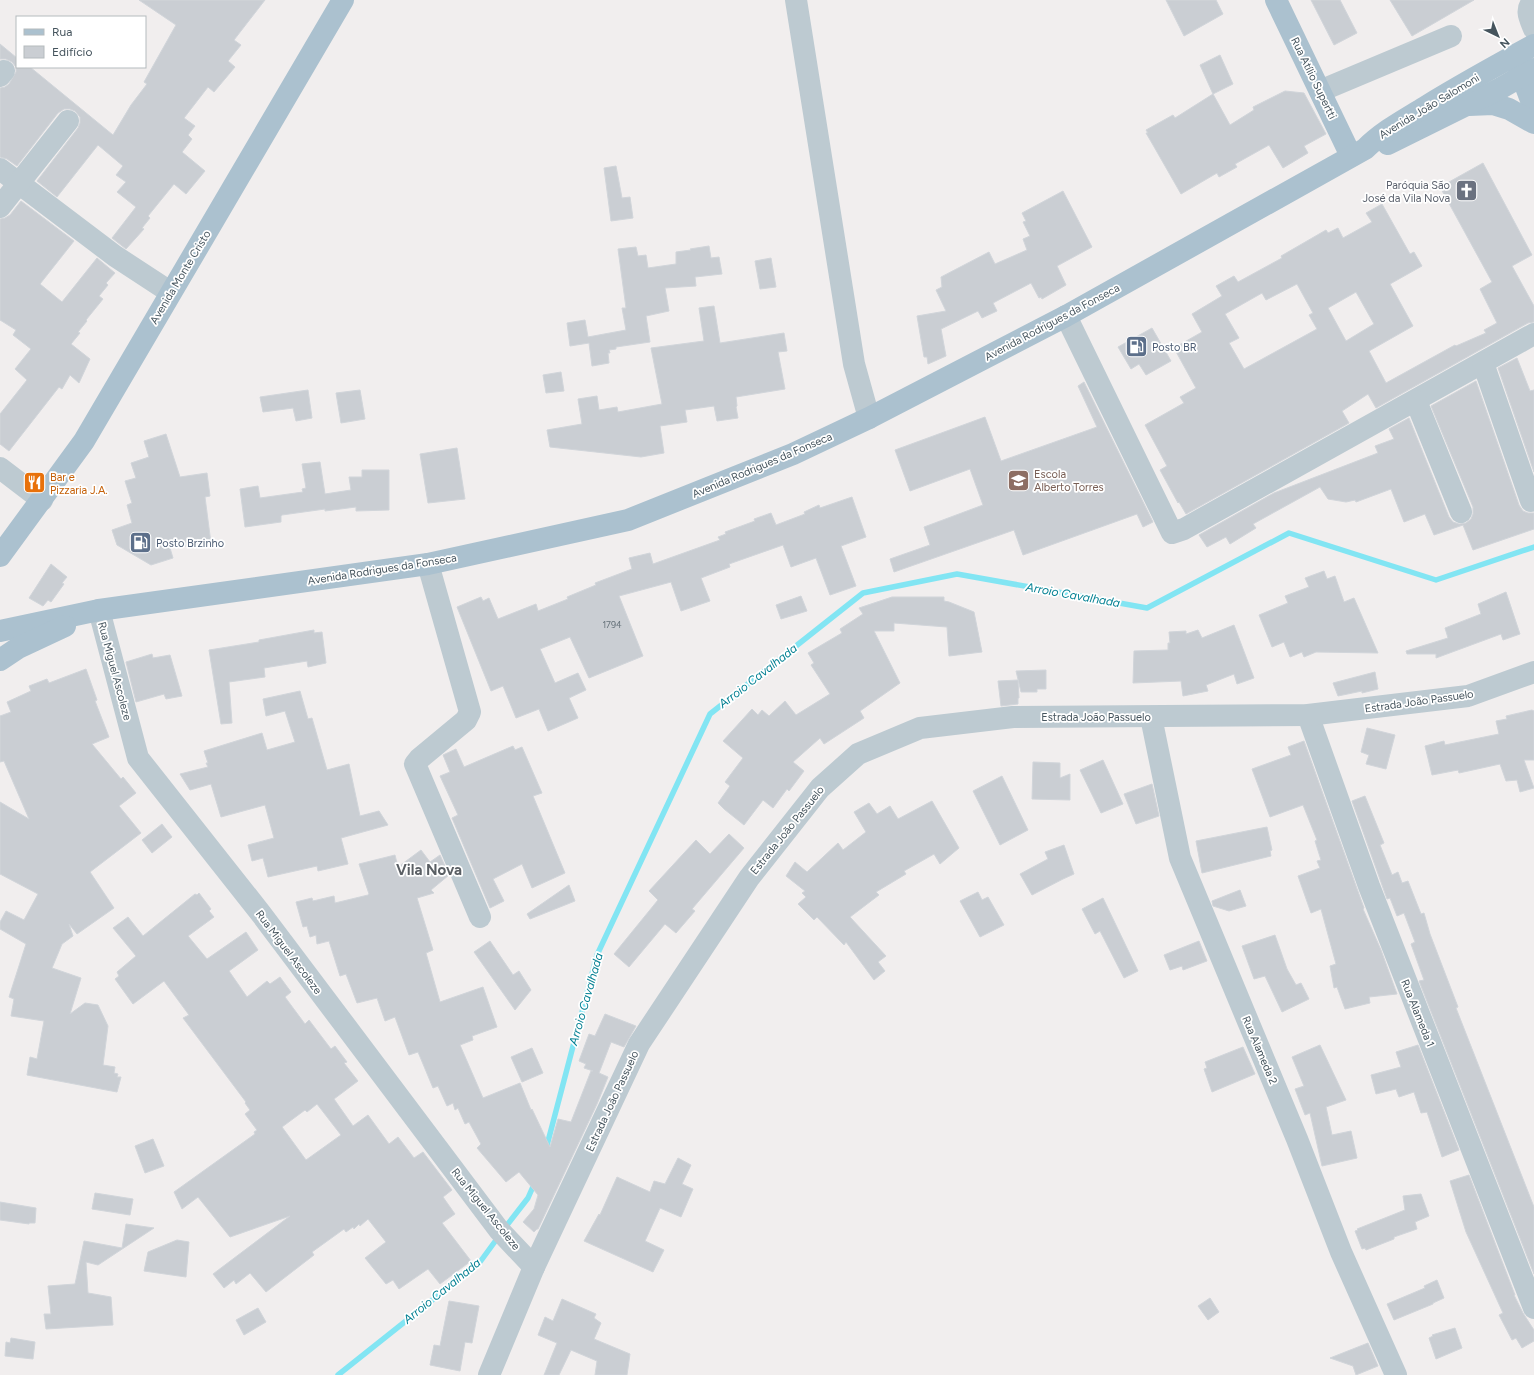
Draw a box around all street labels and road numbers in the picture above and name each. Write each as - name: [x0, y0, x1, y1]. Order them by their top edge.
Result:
- street label: Rua Atílio Supertti: [1288, 35, 1339, 121]
- street label: Avenida João Salomoni: [1377, 71, 1482, 142]
- street label: Avenida Monte Cristo: [147, 228, 214, 326]
- street label: Avenida Rodrigues da Fonseca: [983, 281, 1122, 364]
- street label: Avenida Rodrigues da Fonseca: [690, 430, 834, 501]
- street label: Avenida Rodrigues da Fonseca: [307, 551, 458, 588]
- street label: Rua Miguel Ascoleze: [95, 620, 134, 722]
- street label: Estrada João Passuelo: [1364, 687, 1474, 716]
- street label: Estrada João Passuelo: [1041, 711, 1151, 724]
- street label: Estrada João Passuelo: [748, 784, 827, 877]
- street label: Rua Miguel Ascoleze: [253, 908, 324, 997]
- street label: Rua Alameda 1: [1398, 978, 1437, 1049]
- street label: Rua Alameda 2: [1239, 1014, 1280, 1086]
- street label: Estrada João Passuelo: [583, 1049, 642, 1154]
- street label: Rua Miguel Ascoleze: [449, 1166, 523, 1253]

